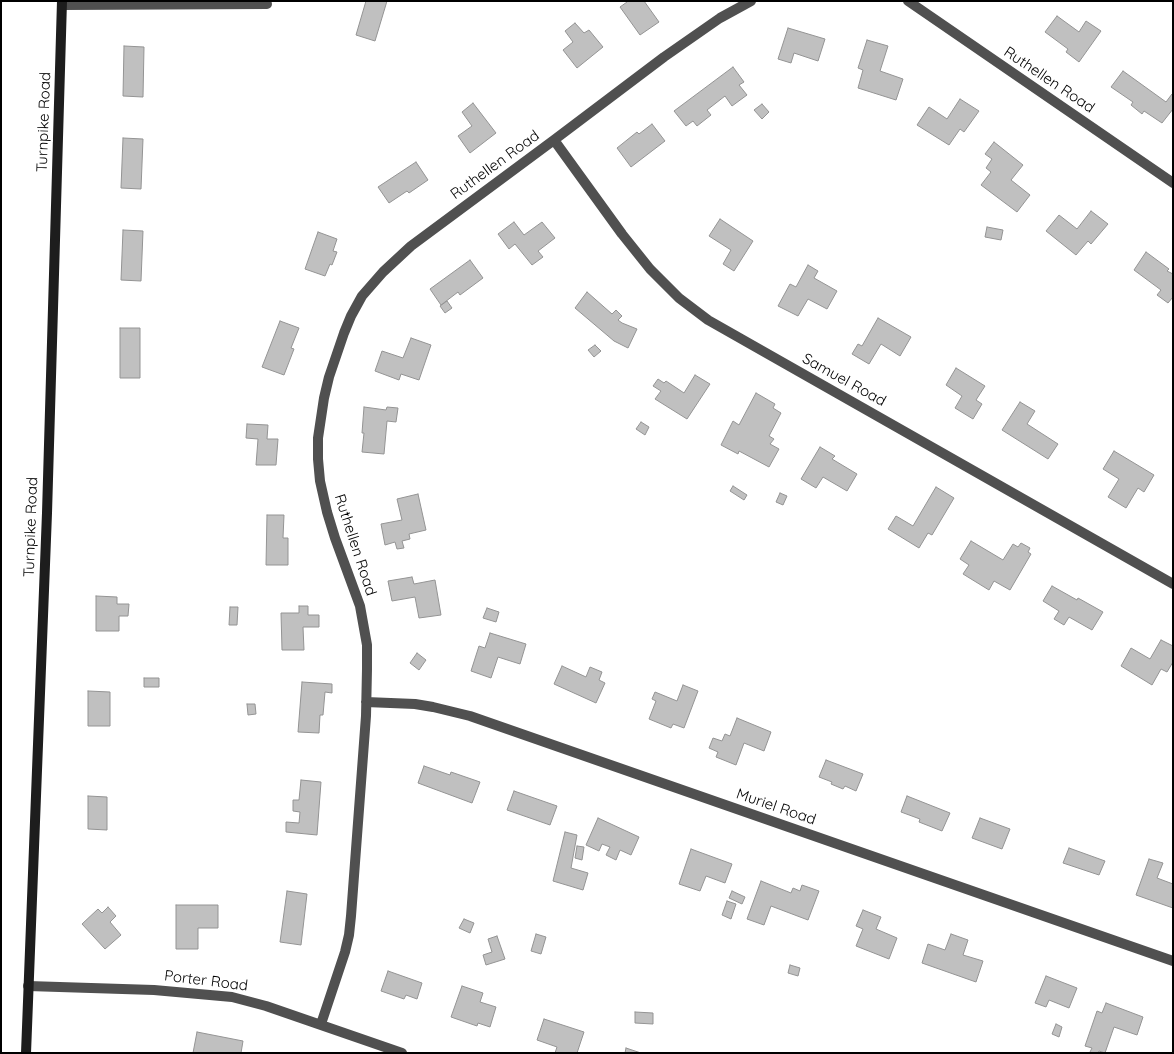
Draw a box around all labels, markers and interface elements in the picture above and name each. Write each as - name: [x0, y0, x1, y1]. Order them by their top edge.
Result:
- street label: Ruthellen Road: [1000, 43, 1098, 117]
- street label: Turnpike Road: [33, 72, 55, 172]
- street label: Ruthellen Road: [447, 127, 543, 203]
- street label: Samuel Road: [799, 350, 889, 410]
- street label: Turnpike Road: [20, 477, 42, 577]
- street label: Ruthellen Road: [330, 492, 380, 598]
- street label: Muriel Road: [734, 785, 818, 829]
- street label: Porter Road: [163, 967, 249, 995]

